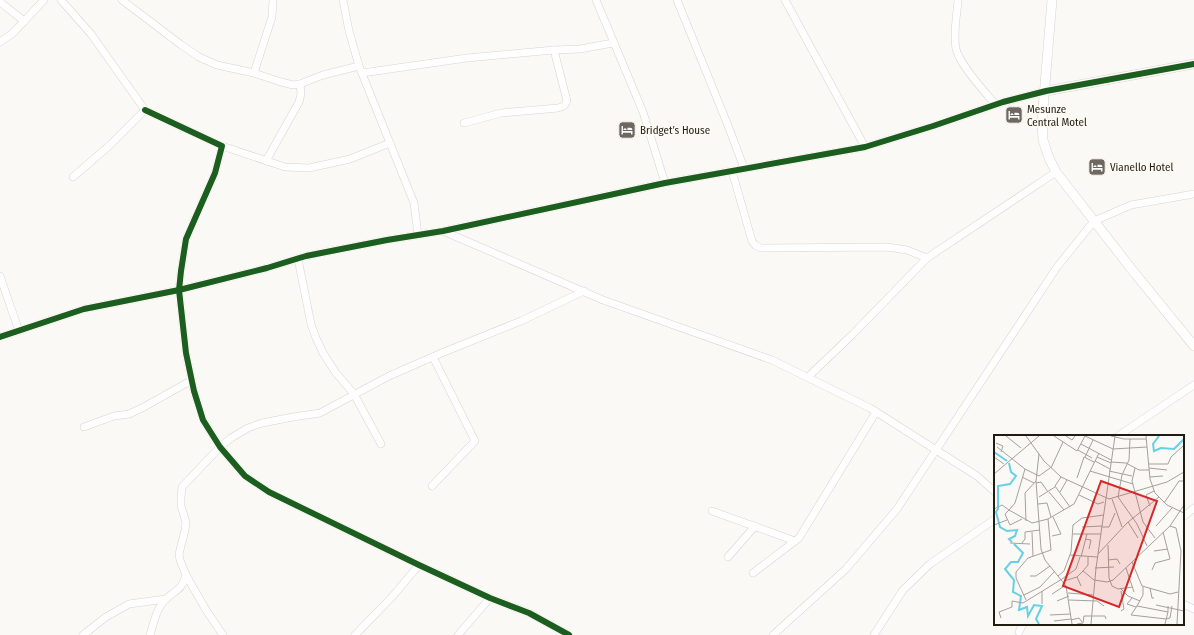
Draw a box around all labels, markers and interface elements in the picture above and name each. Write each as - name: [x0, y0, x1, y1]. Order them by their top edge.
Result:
- place label: Mesunze Central Motel: [1027, 103, 1087, 129]
- hotel icon: Mesunze Central Motel: [1004, 105, 1024, 125]
- hotel icon: Bridget’s House: [617, 120, 637, 140]
- place label: Bridget’s House: [640, 124, 710, 137]
- hotel icon: Vianello Hotel: [1087, 157, 1107, 177]
- place label: Vianello Hotel: [1110, 161, 1173, 174]
- inset map: [994, 435, 1184, 625]

